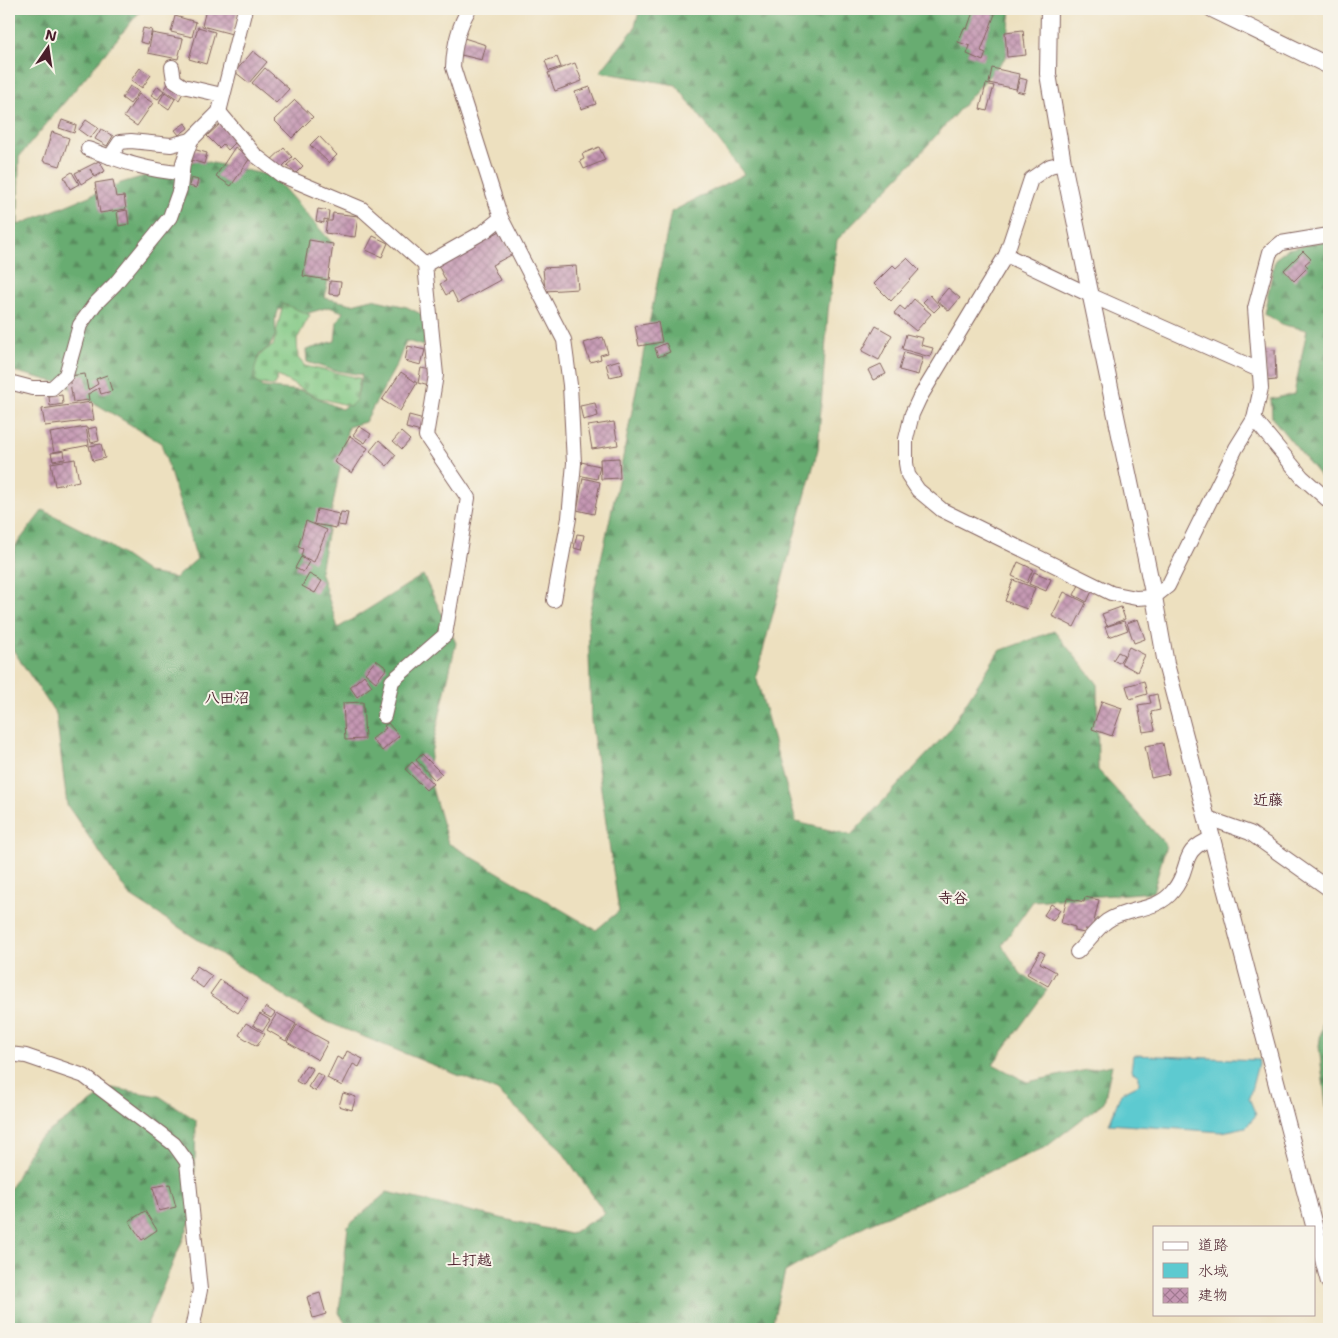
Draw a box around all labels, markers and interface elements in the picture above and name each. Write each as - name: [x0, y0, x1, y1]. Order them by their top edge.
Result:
- north arrow: [22, 22, 72, 72]
- text: N: [43, 25, 58, 45]
- district label: 八田沼: [204, 688, 250, 708]
- district label: 近藤: [1253, 790, 1283, 810]
- district label: 寺谷: [938, 888, 968, 908]
- legend: [1153, 1226, 1316, 1316]
- text: 道路: [1198, 1235, 1228, 1255]
- district label: 上打越: [446, 1250, 492, 1270]
- text: 水域: [1198, 1261, 1228, 1281]
- text: 建物: [1198, 1285, 1228, 1305]

